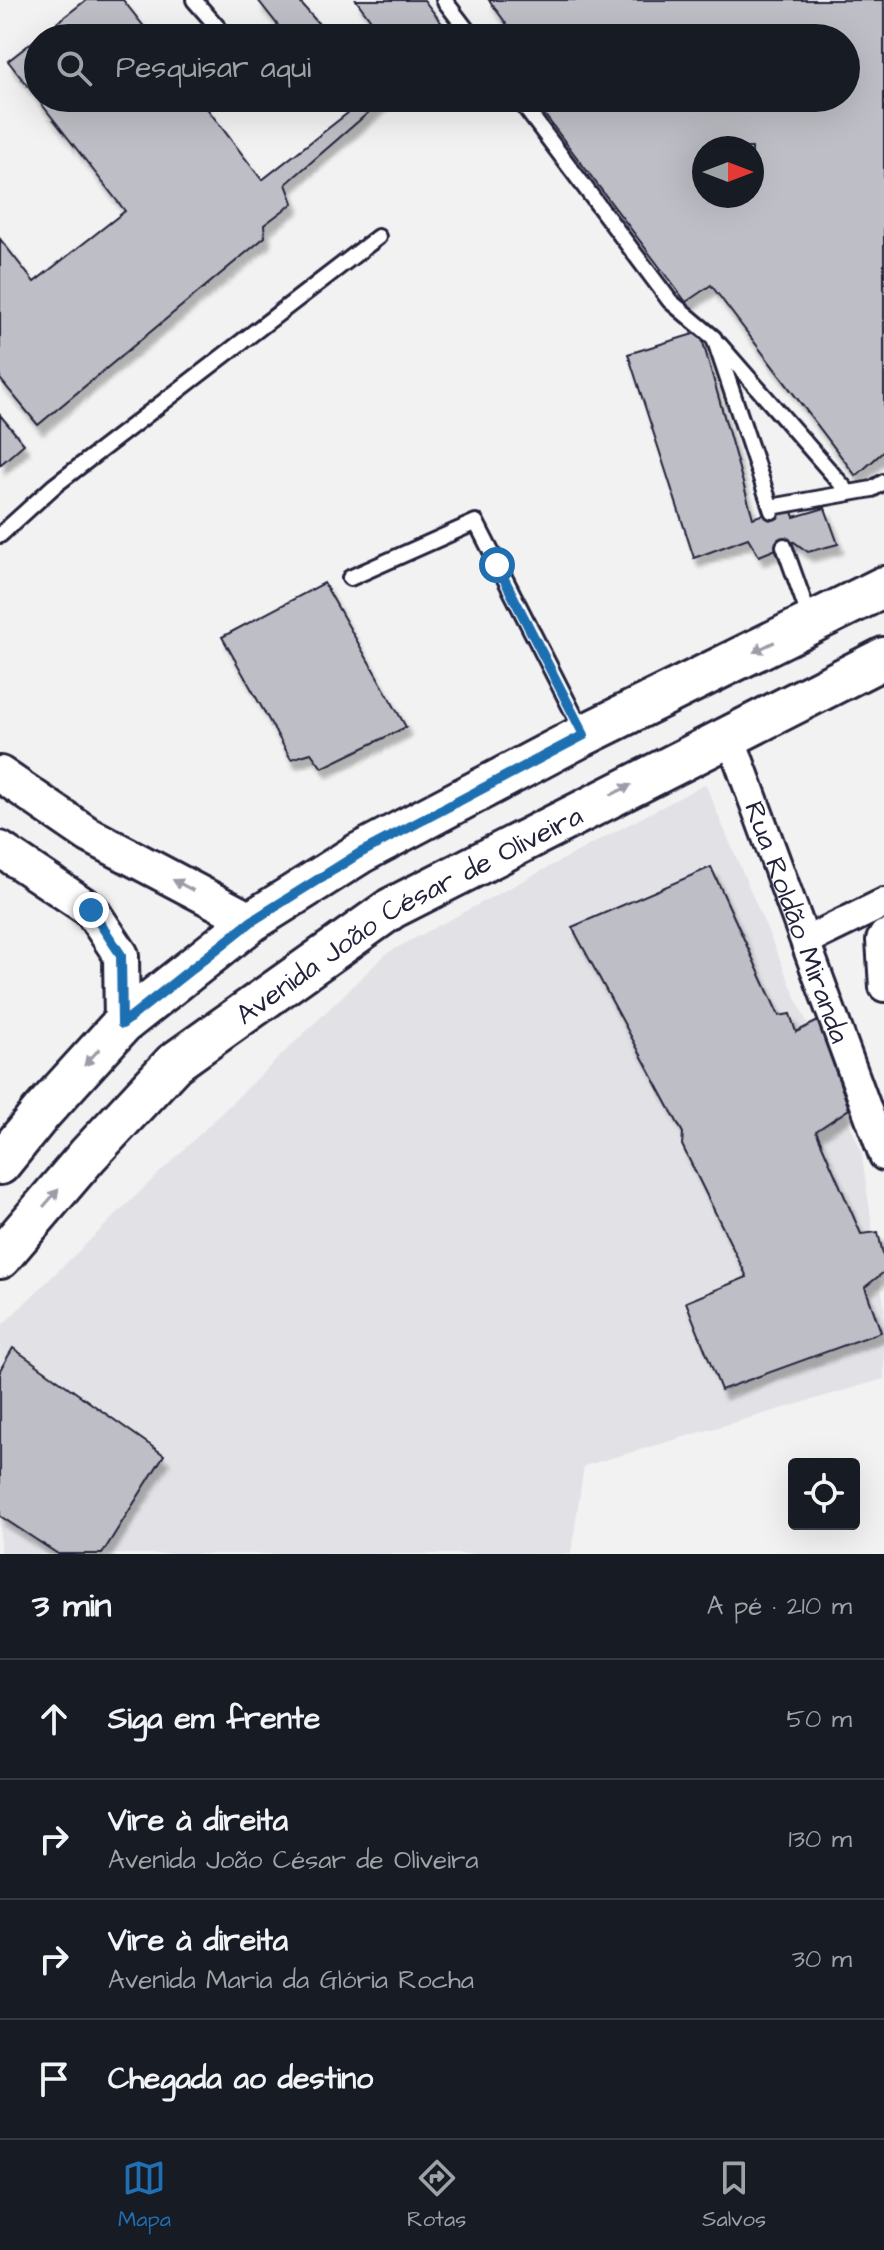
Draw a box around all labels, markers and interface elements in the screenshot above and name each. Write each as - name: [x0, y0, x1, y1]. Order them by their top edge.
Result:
- search box: [24, 24, 860, 112]
- icon: search: [52, 46, 96, 90]
- text: Pesquisar aqui: [116, 47, 311, 89]
- north arrow: [692, 136, 764, 208]
- route start: [479, 547, 515, 583]
- one-way arrow: [752, 640, 775, 654]
- one-way arrow: [609, 783, 632, 796]
- street label: Avenida João César de Oliveira: [228, 796, 589, 1034]
- street label: Rua Roldão Miranda: [734, 796, 859, 1049]
- one-way arrow: [172, 879, 195, 892]
- route end: [73, 892, 109, 928]
- one-way arrow: [83, 1048, 101, 1067]
- one-way arrow: [42, 1189, 59, 1209]
- map controls: [788, 1458, 860, 1530]
- button: locate: [788, 1458, 860, 1530]
- text: 3 min: [32, 1582, 112, 1630]
- text: A pé · 210 m: [707, 1588, 852, 1624]
- icon: ahead: [32, 1697, 76, 1741]
- text: Siga em frente: [108, 1698, 320, 1740]
- text: 50 m: [787, 1701, 852, 1737]
- text: Vire à direita: [108, 1800, 288, 1842]
- icon: right: [32, 1817, 76, 1861]
- text: 130 m: [788, 1821, 852, 1857]
- text: Avenida João César de Oliveira: [108, 1842, 479, 1878]
- text: Vire à direita: [108, 1920, 288, 1962]
- icon: right: [32, 1937, 76, 1981]
- text: 30 m: [792, 1941, 852, 1977]
- text: Avenida Maria da Glória Rocha: [108, 1962, 474, 1998]
- icon: arrive: [32, 2057, 76, 2101]
- text: Chegada ao destino: [108, 2058, 373, 2100]
- tab: Mapa: [118, 2156, 171, 2235]
- tab: Rotas: [407, 2156, 466, 2235]
- tab: Salvos: [702, 2156, 766, 2235]

